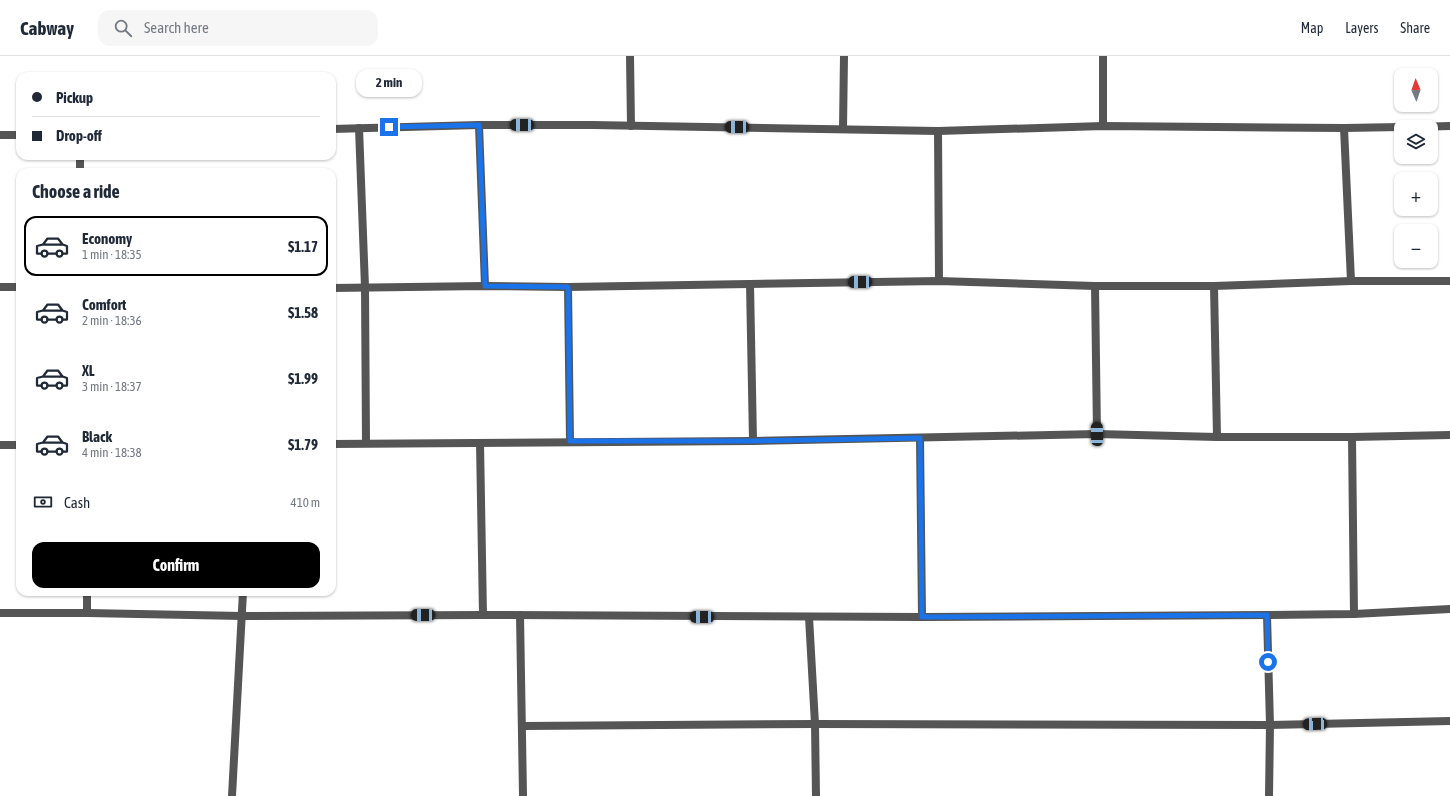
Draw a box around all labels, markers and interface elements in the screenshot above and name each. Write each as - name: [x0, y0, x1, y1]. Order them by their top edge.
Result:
- search box: [98, 10, 378, 46]
- text: Cabway: [20, 17, 74, 39]
- icon: search: [112, 17, 134, 39]
- text: Search here: [144, 19, 209, 36]
- text: Map: [1301, 20, 1323, 36]
- text: Layers: [1345, 20, 1378, 36]
- text: Share: [1400, 20, 1430, 36]
- north arrow: [1394, 68, 1438, 112]
- map controls: [1394, 68, 1438, 268]
- callout: 2 min: [356, 69, 422, 97]
- text: 2 min: [376, 75, 402, 90]
- text: Pickup: [56, 89, 93, 106]
- route end: [380, 118, 398, 136]
- car: [510, 119, 534, 131]
- button: layers: [1394, 120, 1438, 164]
- car: [725, 121, 749, 133]
- text: Drop-off: [56, 127, 102, 144]
- button: +: [1394, 172, 1438, 216]
- text: Choose a ride: [32, 181, 120, 202]
- button: −: [1394, 224, 1438, 268]
- icon: car: [34, 228, 70, 264]
- text: Economy: [82, 230, 132, 247]
- text: $1.17: [288, 238, 318, 255]
- text: 1 min · 18:35: [82, 247, 142, 262]
- car: [848, 276, 872, 288]
- icon: car: [34, 294, 70, 330]
- text: Comfort: [82, 296, 126, 313]
- text: $1.58: [288, 304, 318, 321]
- text: 2 min · 18:36: [82, 313, 142, 328]
- icon: car: [34, 360, 70, 396]
- text: XL: [82, 362, 95, 379]
- text: $1.99: [288, 370, 318, 387]
- text: 3 min · 18:37: [82, 379, 142, 394]
- car: [1091, 422, 1103, 446]
- icon: car: [34, 426, 70, 462]
- text: Black: [82, 428, 112, 445]
- text: $1.79: [288, 436, 318, 453]
- text: 4 min · 18:38: [82, 445, 142, 460]
- icon: cash: [32, 491, 54, 513]
- text: Cash: [64, 494, 90, 511]
- text: 410 m: [291, 495, 320, 510]
- button: Confirm: [32, 542, 320, 588]
- car: [411, 609, 435, 621]
- car: [690, 611, 714, 623]
- route start: [1259, 653, 1277, 671]
- car: [1303, 718, 1327, 730]

